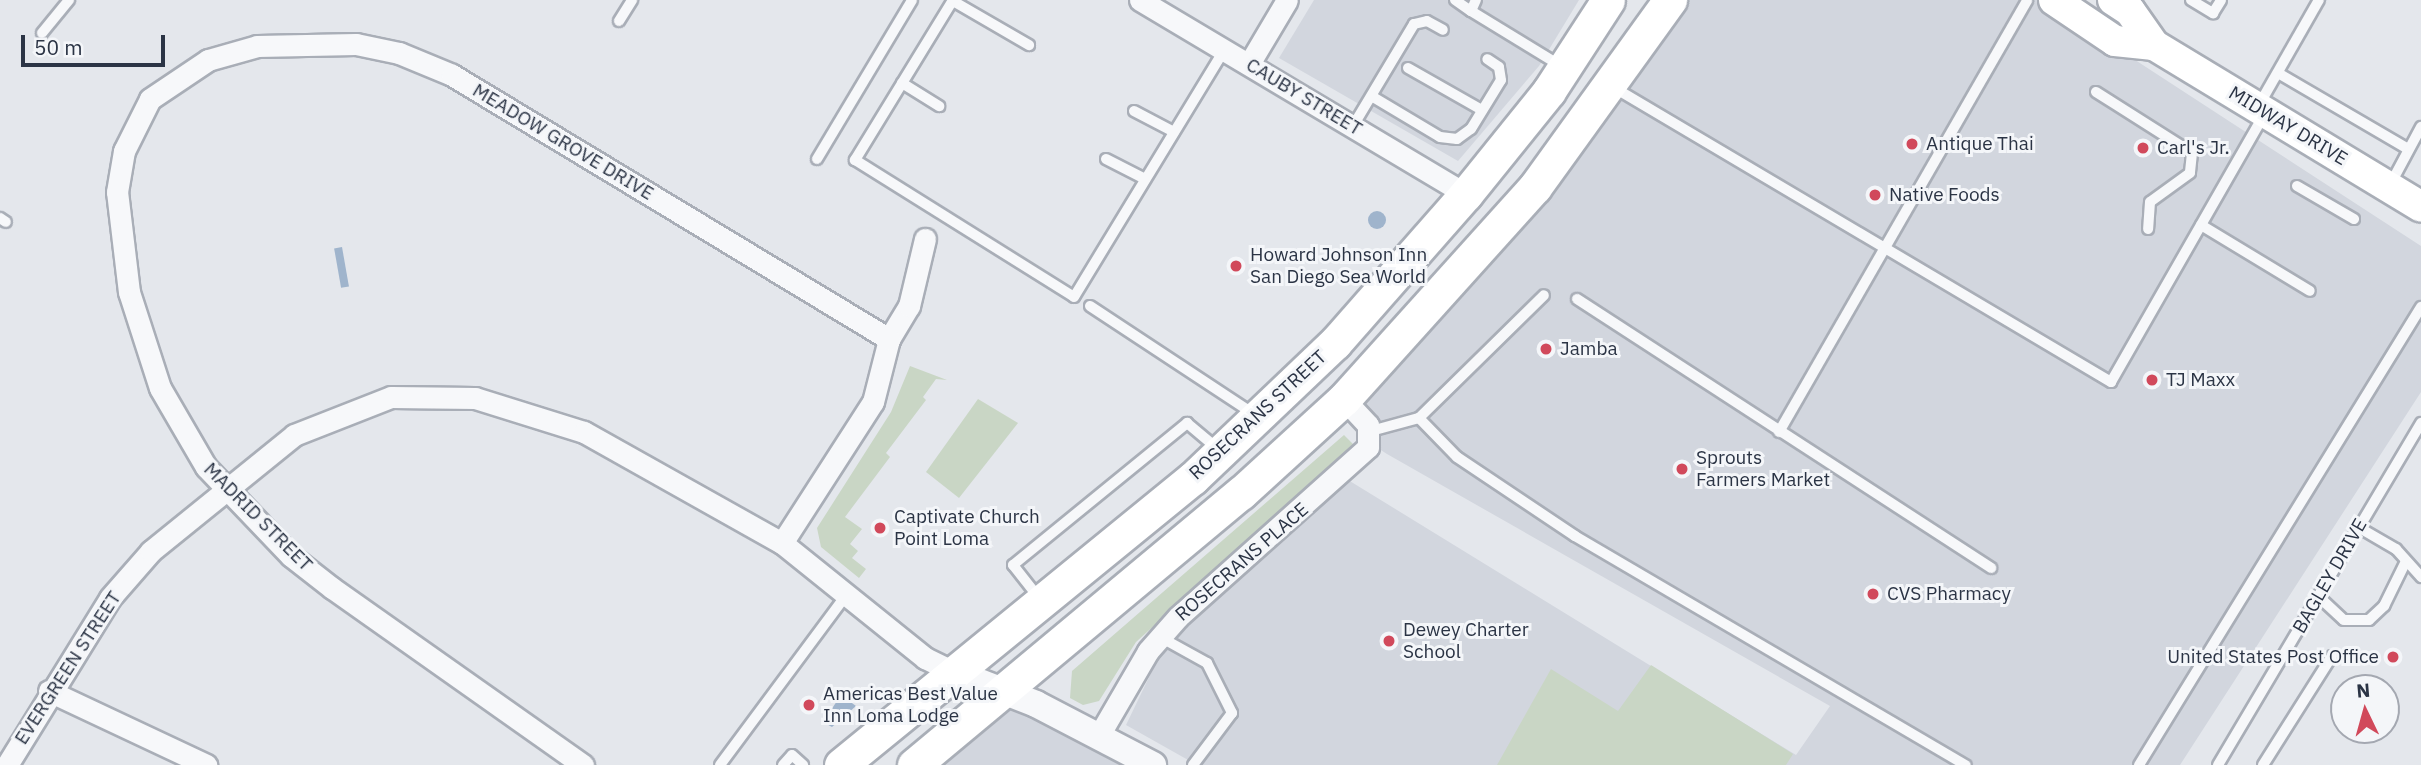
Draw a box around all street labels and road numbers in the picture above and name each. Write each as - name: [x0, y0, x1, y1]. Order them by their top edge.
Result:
- street label: CAUBY STREET: [1242, 53, 1366, 141]
- street label: MEADOW GROVE DRIVE: [468, 79, 658, 205]
- street label: MIDWAY DRIVE: [2224, 82, 2352, 170]
- street label: ROSECRANS STREET: [1185, 345, 1331, 485]
- street label: MADRID STREET: [199, 458, 317, 576]
- street label: ROSECRANS PLACE: [1171, 498, 1313, 626]
- street label: BAGLEY DRIVE: [2288, 515, 2372, 637]
- street label: EVERGREEN STREET: [10, 587, 126, 749]

